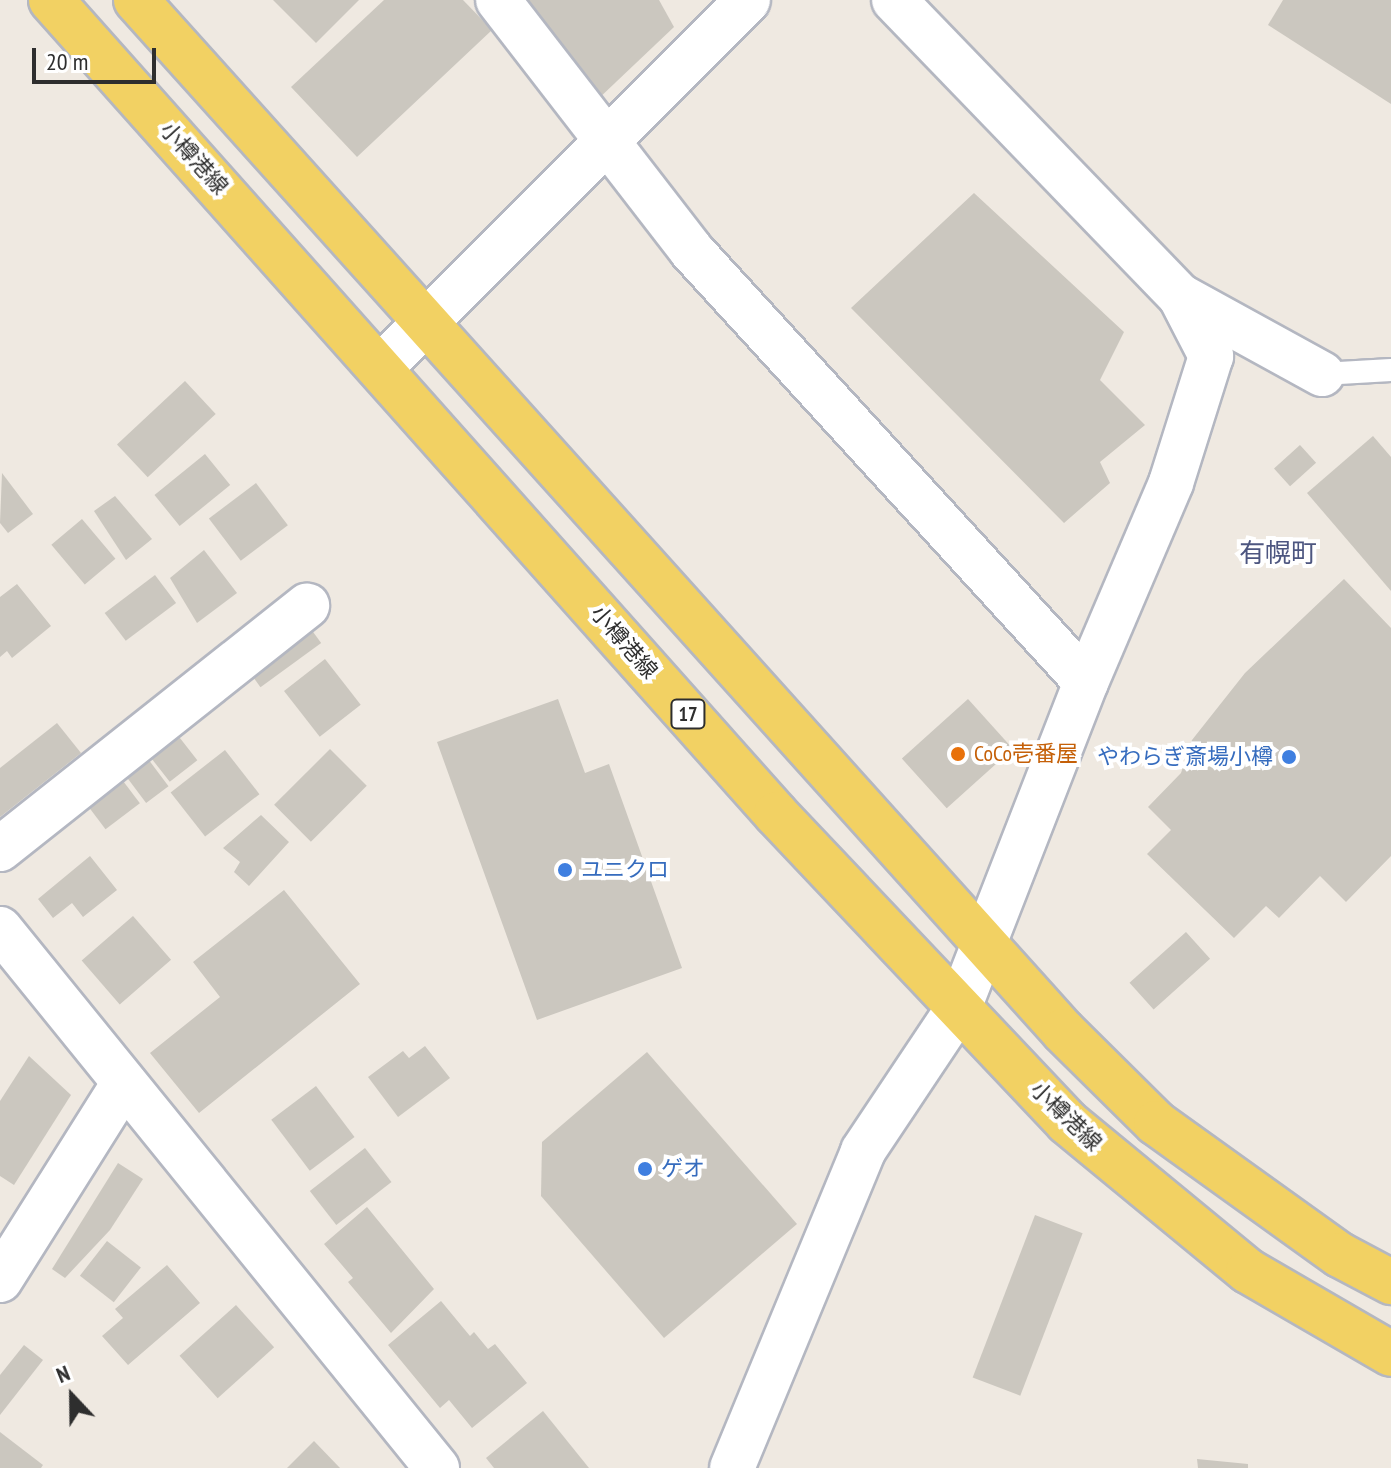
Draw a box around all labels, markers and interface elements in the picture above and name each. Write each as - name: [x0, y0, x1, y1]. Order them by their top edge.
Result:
- scale bar: [36, 32, 160, 82]
- text: 20 m: [46, 46, 88, 77]
- street label: 小樽港線: [155, 116, 233, 200]
- district label: 有幌町: [1239, 537, 1317, 569]
- street label: 小樽港線: [585, 600, 663, 684]
- road number: 17: [670, 698, 706, 730]
- place label: CoCo壱番屋: [974, 741, 1078, 767]
- place label: やわらぎ斎場小樽: [1097, 744, 1273, 770]
- marker: CoCo壱番屋: [949, 745, 967, 763]
- marker: やわらぎ斎場小樽: [1280, 748, 1298, 766]
- place label: ユニクロ: [581, 857, 669, 883]
- marker: ユニクロ: [556, 861, 574, 879]
- street label: 小樽港線: [1025, 1076, 1107, 1156]
- place label: ゲオ: [661, 1156, 705, 1182]
- marker: ゲオ: [636, 1160, 654, 1178]
- north arrow: [32, 1356, 112, 1436]
- text: N: [52, 1359, 74, 1389]

